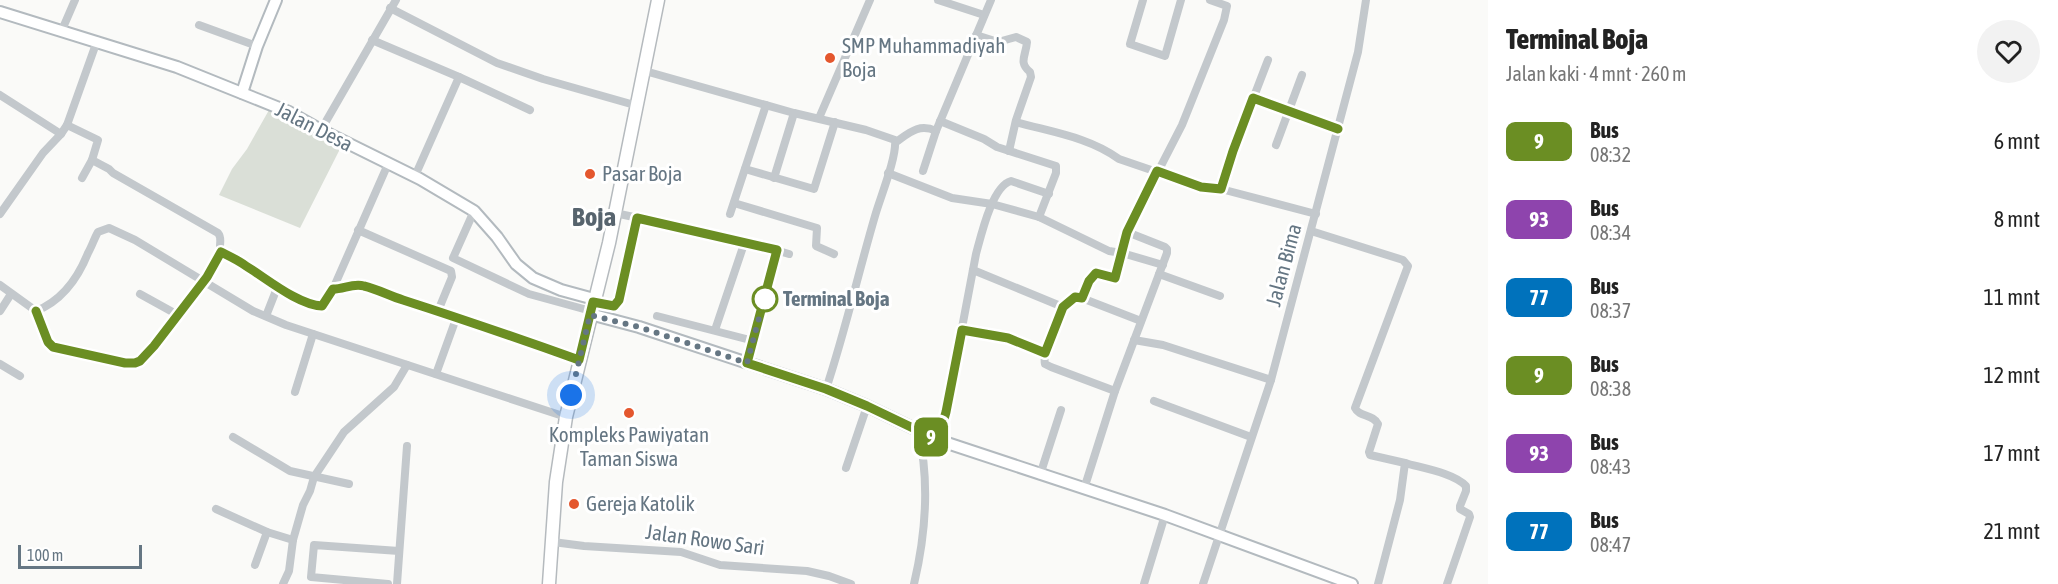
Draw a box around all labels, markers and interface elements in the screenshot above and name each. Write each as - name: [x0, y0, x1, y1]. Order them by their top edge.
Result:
- button: heart: [1977, 20, 2040, 83]
- text: Terminal Boja: [1506, 23, 1648, 55]
- place label: SMP Muhammadiyah Boja: [842, 33, 1005, 81]
- marker: SMP Muhammadiyah Boja: [823, 51, 837, 65]
- text: Jalan kaki · 4 mnt · 260 m: [1506, 62, 1687, 85]
- street label: Jalan Desa: [272, 96, 357, 156]
- text: Bus: [1590, 117, 1619, 143]
- text: 6 mnt: [1994, 128, 2040, 154]
- text: 9: [1534, 129, 1544, 153]
- text: 08:32: [1590, 143, 1631, 166]
- place label: Pasar Boja: [602, 161, 682, 185]
- marker: Pasar Boja: [583, 167, 597, 181]
- text: Bus: [1590, 195, 1619, 221]
- district label: Boja: [572, 201, 616, 232]
- text: 8 mnt: [1994, 206, 2040, 232]
- text: 93: [1529, 207, 1549, 231]
- street label: Jalan Bima: [1261, 221, 1306, 309]
- text: 08:34: [1590, 221, 1631, 244]
- text: Bus: [1590, 273, 1619, 299]
- text: 11 mnt: [1983, 284, 2040, 310]
- text: 77: [1529, 285, 1549, 309]
- marker: Terminal Boja: [752, 286, 778, 312]
- place label: Terminal Boja: [783, 286, 890, 310]
- text: 08:37: [1590, 299, 1631, 322]
- text: Bus: [1590, 351, 1619, 377]
- text: 12 mnt: [1983, 362, 2040, 388]
- text: 9: [1534, 363, 1544, 387]
- text: 08:38: [1590, 377, 1631, 400]
- your location: [556, 380, 586, 410]
- marker: Kompleks Pawiyatan Taman Siswa: [622, 406, 636, 420]
- line badge: 9: [912, 418, 950, 456]
- place label: Kompleks Pawiyatan Taman Siswa: [549, 422, 709, 470]
- text: 9: [926, 425, 936, 449]
- text: Bus: [1590, 429, 1619, 455]
- text: 17 mnt: [1983, 440, 2040, 466]
- text: 93: [1529, 441, 1549, 465]
- text: 08:43: [1590, 455, 1631, 478]
- place label: Gereja Katolik: [586, 491, 695, 515]
- marker: Gereja Katolik: [567, 497, 581, 511]
- text: Bus: [1590, 507, 1619, 533]
- text: 21 mnt: [1983, 518, 2040, 544]
- street label: Jalan Rowo Sari: [644, 519, 766, 559]
- text: 77: [1529, 519, 1549, 543]
- text: 08:47: [1590, 533, 1631, 556]
- scale bar: [18, 542, 142, 570]
- text: 100 m: [27, 546, 63, 564]

